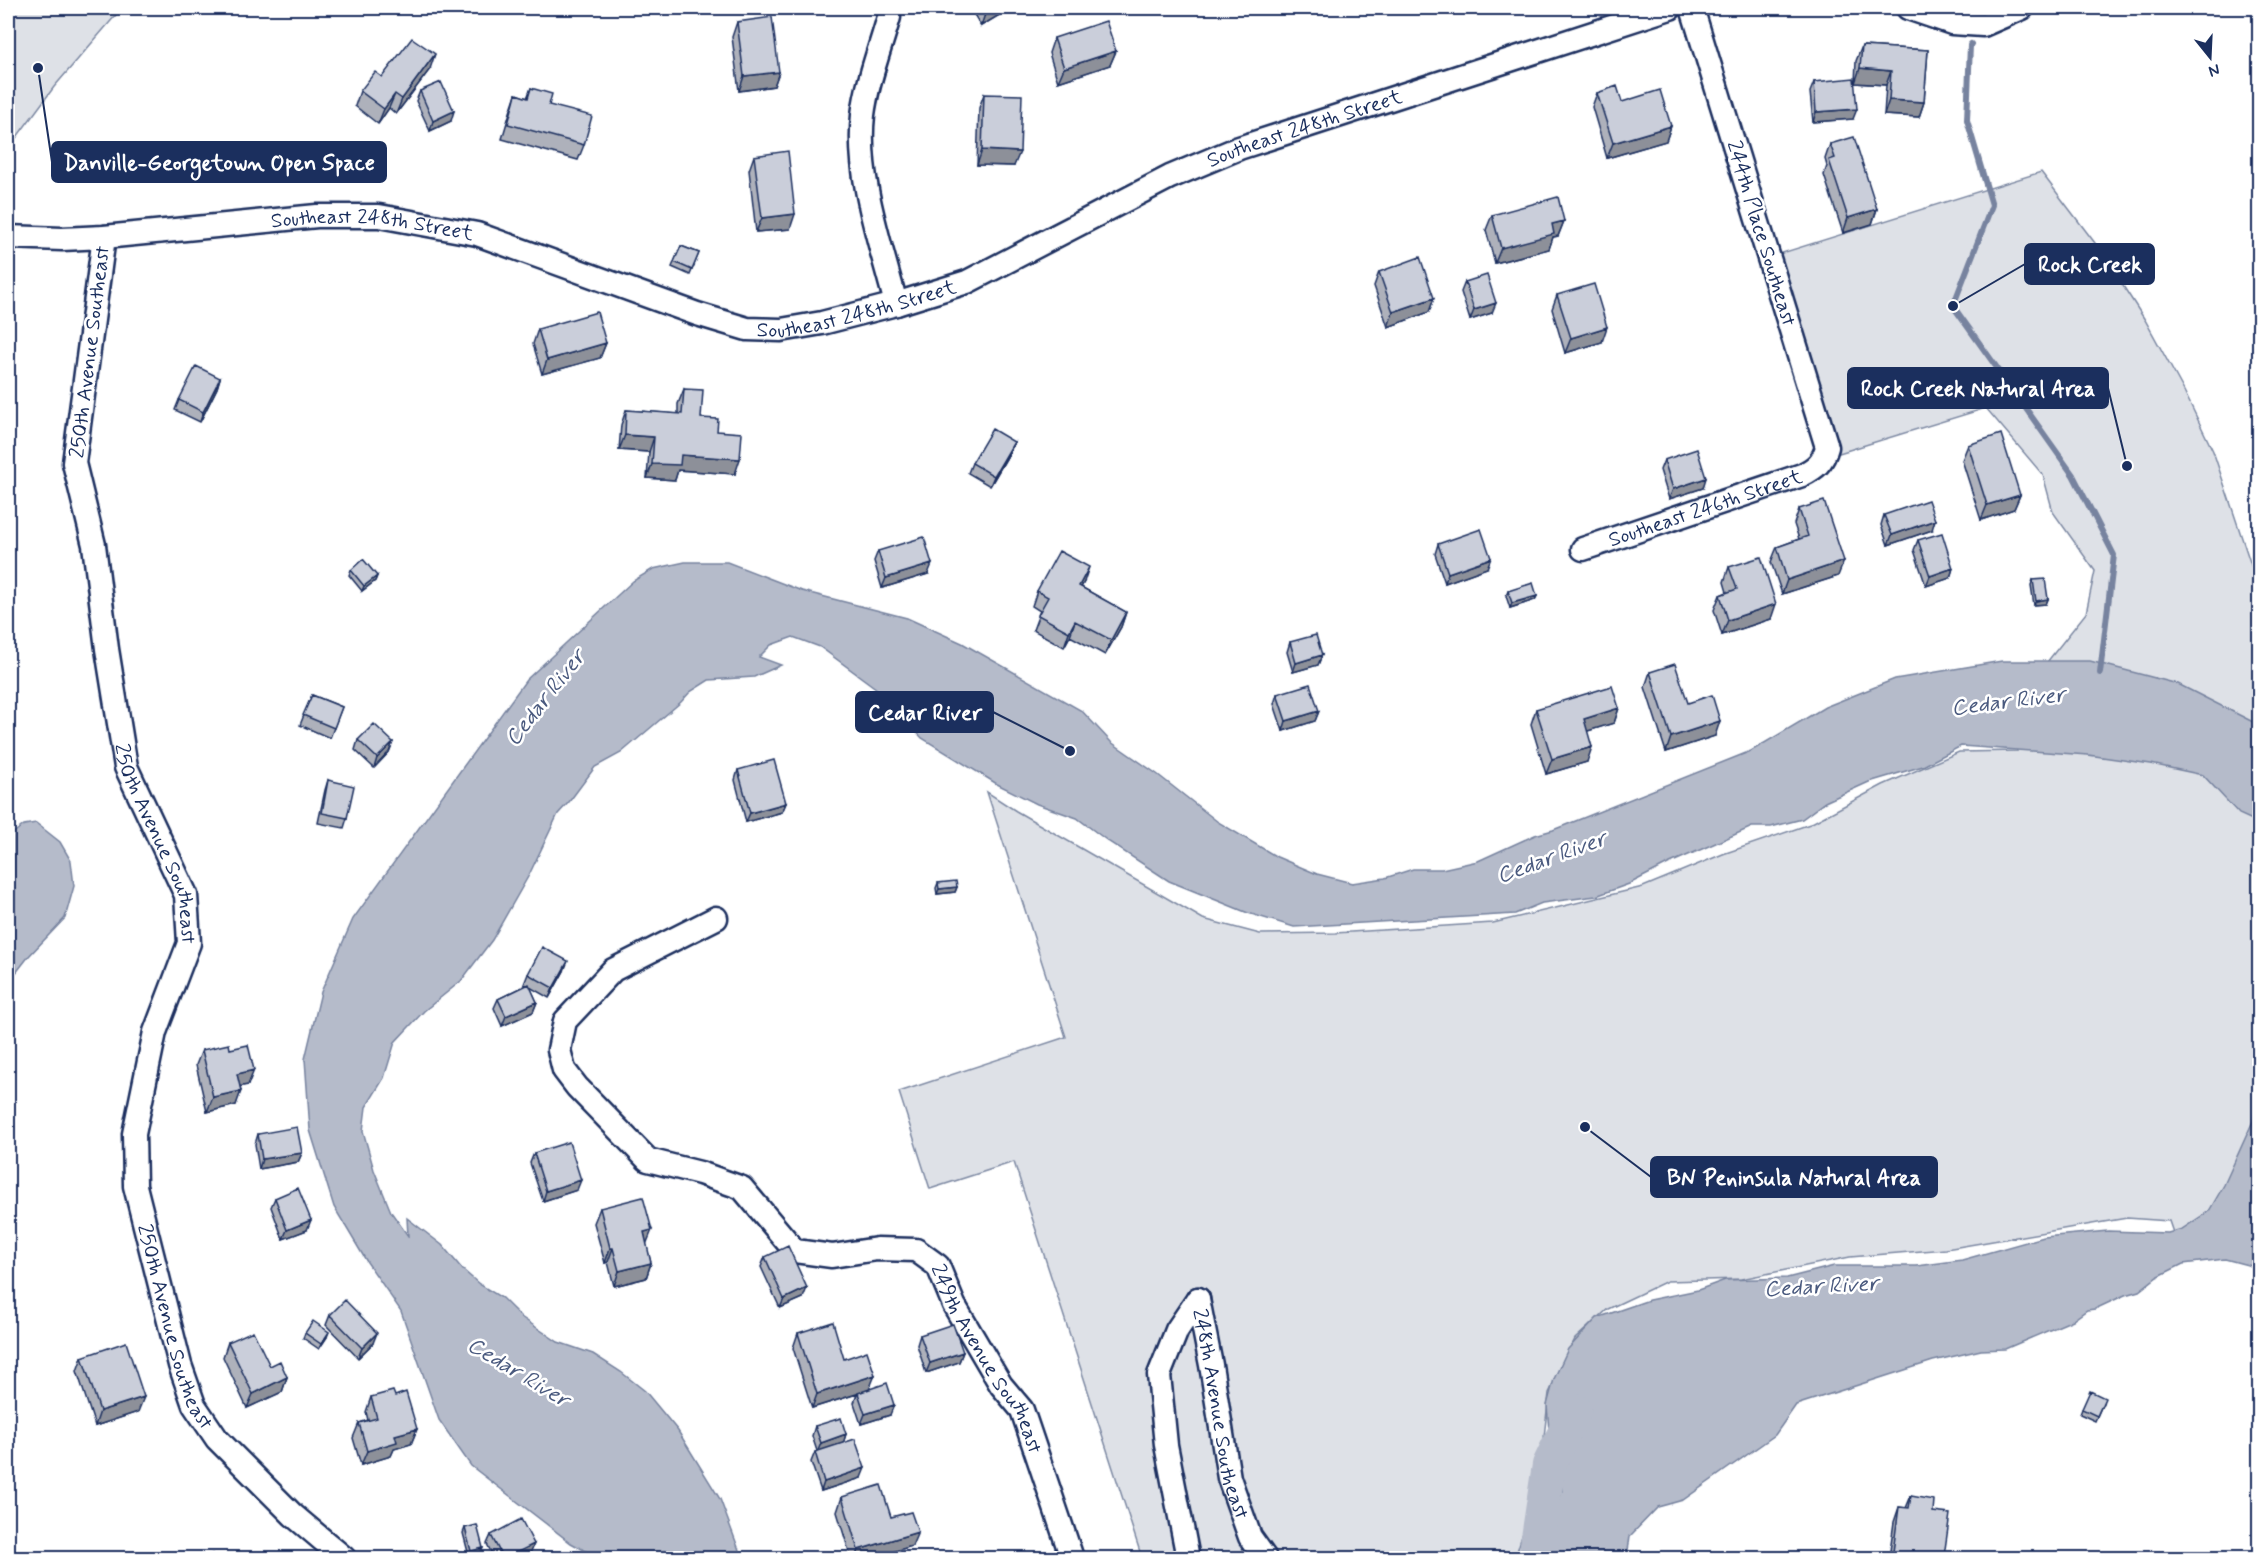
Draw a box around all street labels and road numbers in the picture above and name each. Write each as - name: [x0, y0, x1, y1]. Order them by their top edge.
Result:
- street label: Southeast 248th Street: [1203, 83, 1406, 175]
- street label: 244th Place Southeast: [1719, 137, 1803, 330]
- street label: Southeast 248th Street: [270, 203, 476, 248]
- street label: 250th Avenue Southeast: [63, 244, 117, 460]
- street label: Southeast 248th Street: [756, 273, 960, 345]
- street label: Southeast 246th Street: [1605, 463, 1807, 554]
- street label: 250th Avenue Southeast: [107, 742, 202, 945]
- street label: 250th Avenue Southeast: [130, 1221, 220, 1436]
- street label: 249th Avenue Southeast: [924, 1260, 1049, 1458]
- street label: 248th Avenue Southeast: [1185, 1306, 1256, 1523]

